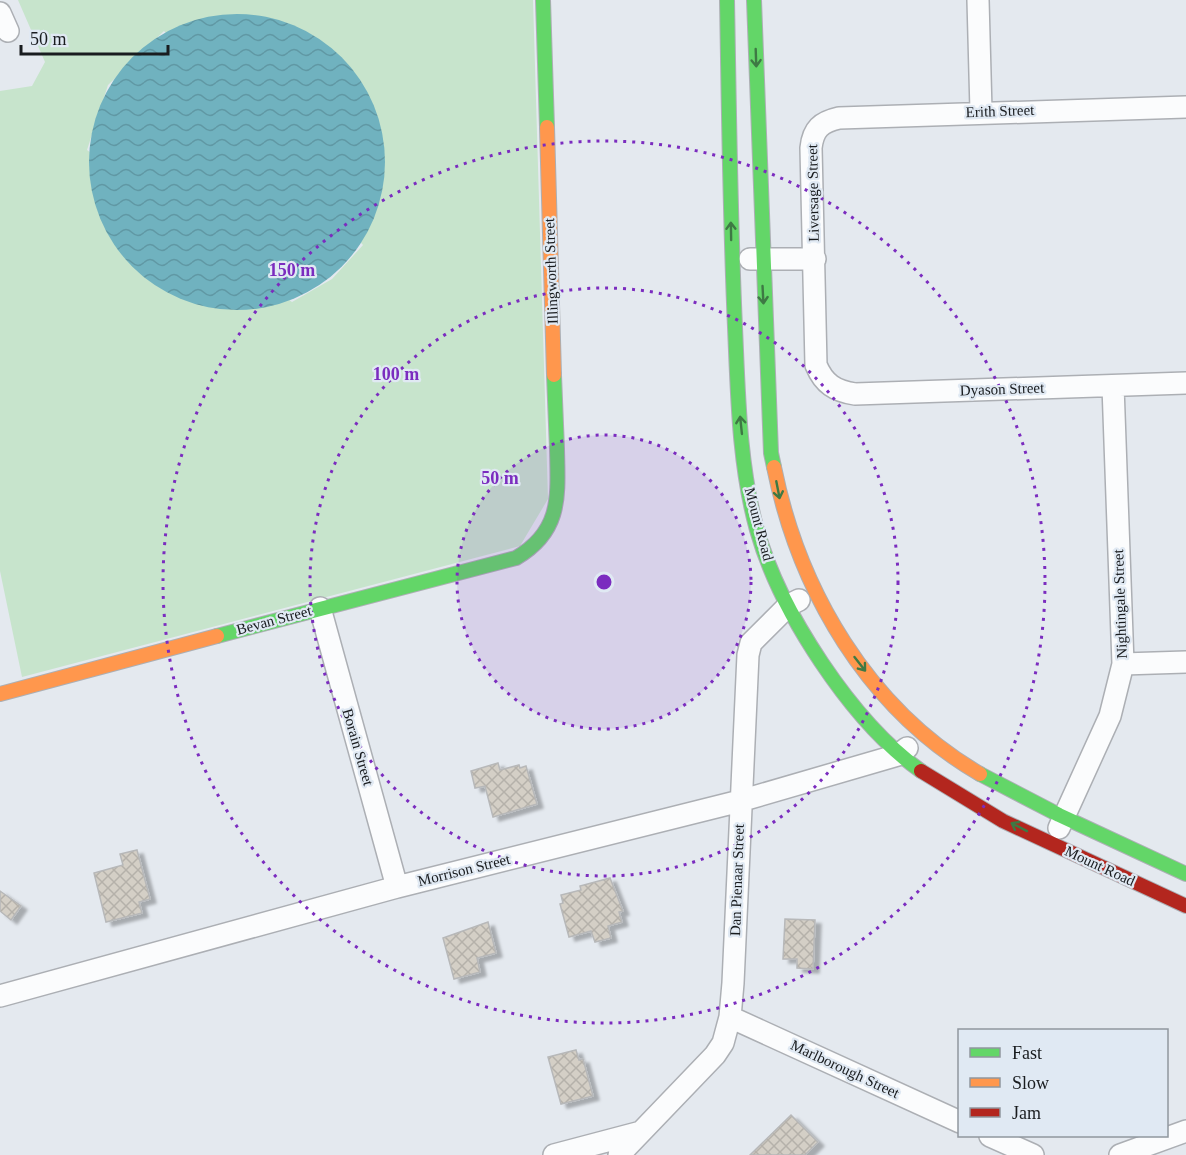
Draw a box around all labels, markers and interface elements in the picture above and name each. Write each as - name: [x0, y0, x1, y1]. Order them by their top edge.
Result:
- scale bar: [21, 18, 168, 56]
- text: 50 m: [30, 29, 67, 49]
- one-way arrow: [750, 48, 762, 68]
- street label: Erith Street: [965, 102, 1035, 120]
- street label: Liversage Street: [804, 143, 822, 242]
- street label: Illingworth Street: [541, 217, 561, 324]
- one-way arrow: [726, 221, 737, 241]
- text: 150 m: [269, 260, 315, 280]
- one-way arrow: [758, 285, 769, 305]
- text: 100 m: [373, 364, 419, 384]
- street label: Dyason Street: [959, 380, 1045, 398]
- one-way arrow: [735, 416, 746, 436]
- text: 50 m: [481, 468, 519, 488]
- one-way arrow: [773, 479, 784, 499]
- street label: Mount Road: [742, 486, 777, 563]
- street label: Nightingale Street: [1110, 548, 1130, 659]
- centre of rings: [594, 572, 614, 592]
- street label: Bevan Street: [235, 602, 314, 638]
- one-way arrow: [853, 656, 866, 672]
- street label: Borain Street: [339, 707, 377, 788]
- one-way arrow: [1011, 821, 1028, 833]
- street label: Dan Pienaar Street: [727, 823, 747, 936]
- street label: Mount Road: [1062, 843, 1138, 889]
- street label: Morrison Street: [416, 851, 513, 889]
- legend: [958, 1029, 1168, 1137]
- street label: Marlborough Street: [788, 1037, 903, 1102]
- text: Fast: [1012, 1043, 1042, 1063]
- text: Slow: [1012, 1073, 1049, 1093]
- text: Jam: [1012, 1103, 1041, 1123]

